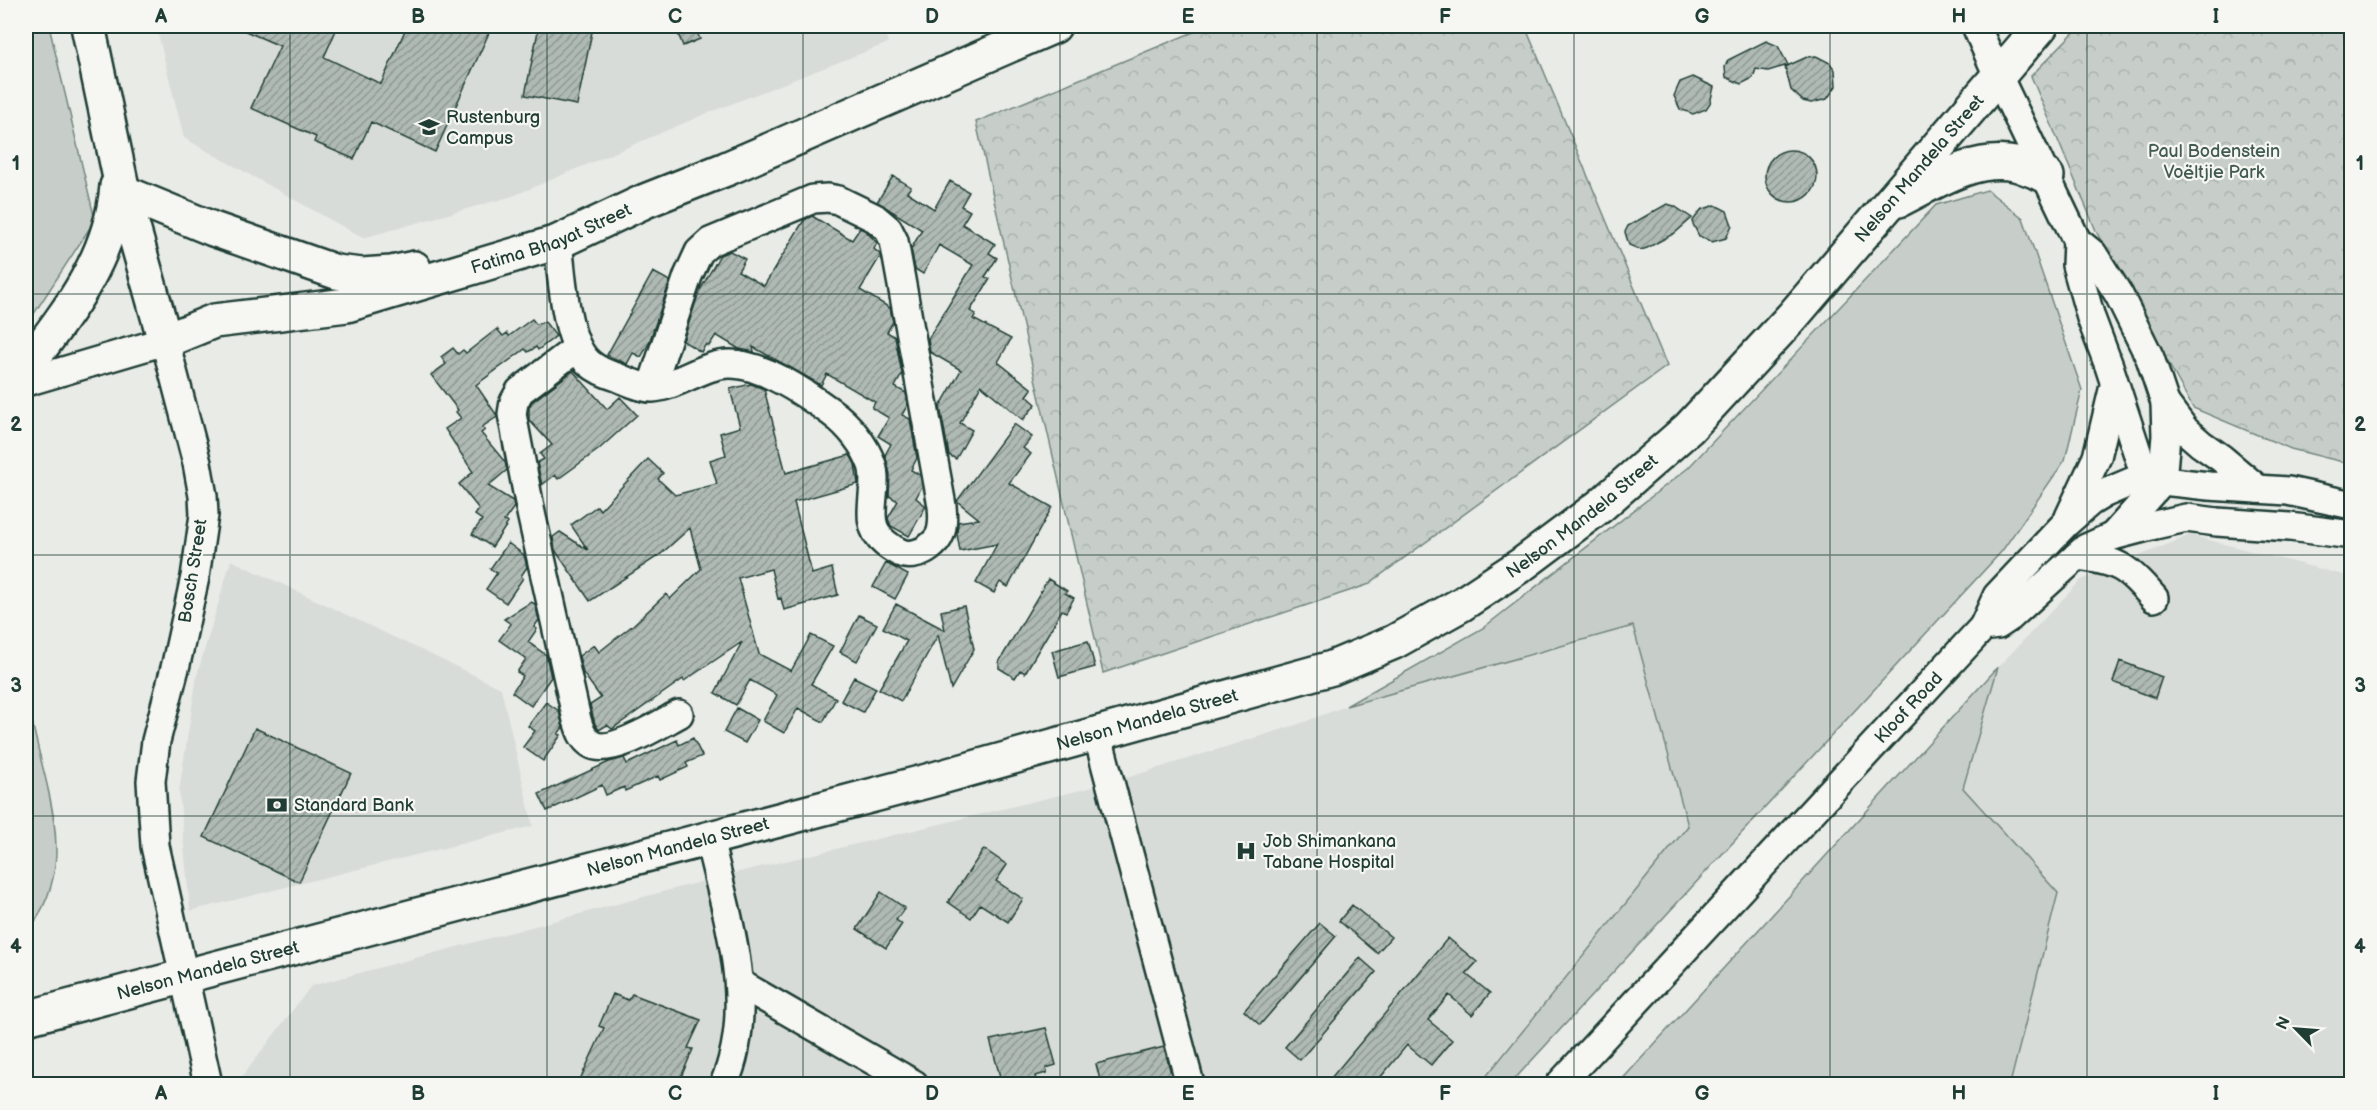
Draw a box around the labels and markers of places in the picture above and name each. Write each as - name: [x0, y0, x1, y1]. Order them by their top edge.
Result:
- place label: Rustenburg Campus: [446, 107, 540, 149]
- school or university icon: Rustenburg Campus: [417, 115, 441, 139]
- bank icon: Standard Bank: [265, 793, 289, 817]
- place label: Standard Bank: [294, 795, 414, 816]
- place label: Job Shimankana Tabane Hospital: [1263, 831, 1396, 873]
- hospital icon: Job Shimankana Tabane Hospital: [1234, 839, 1258, 863]

